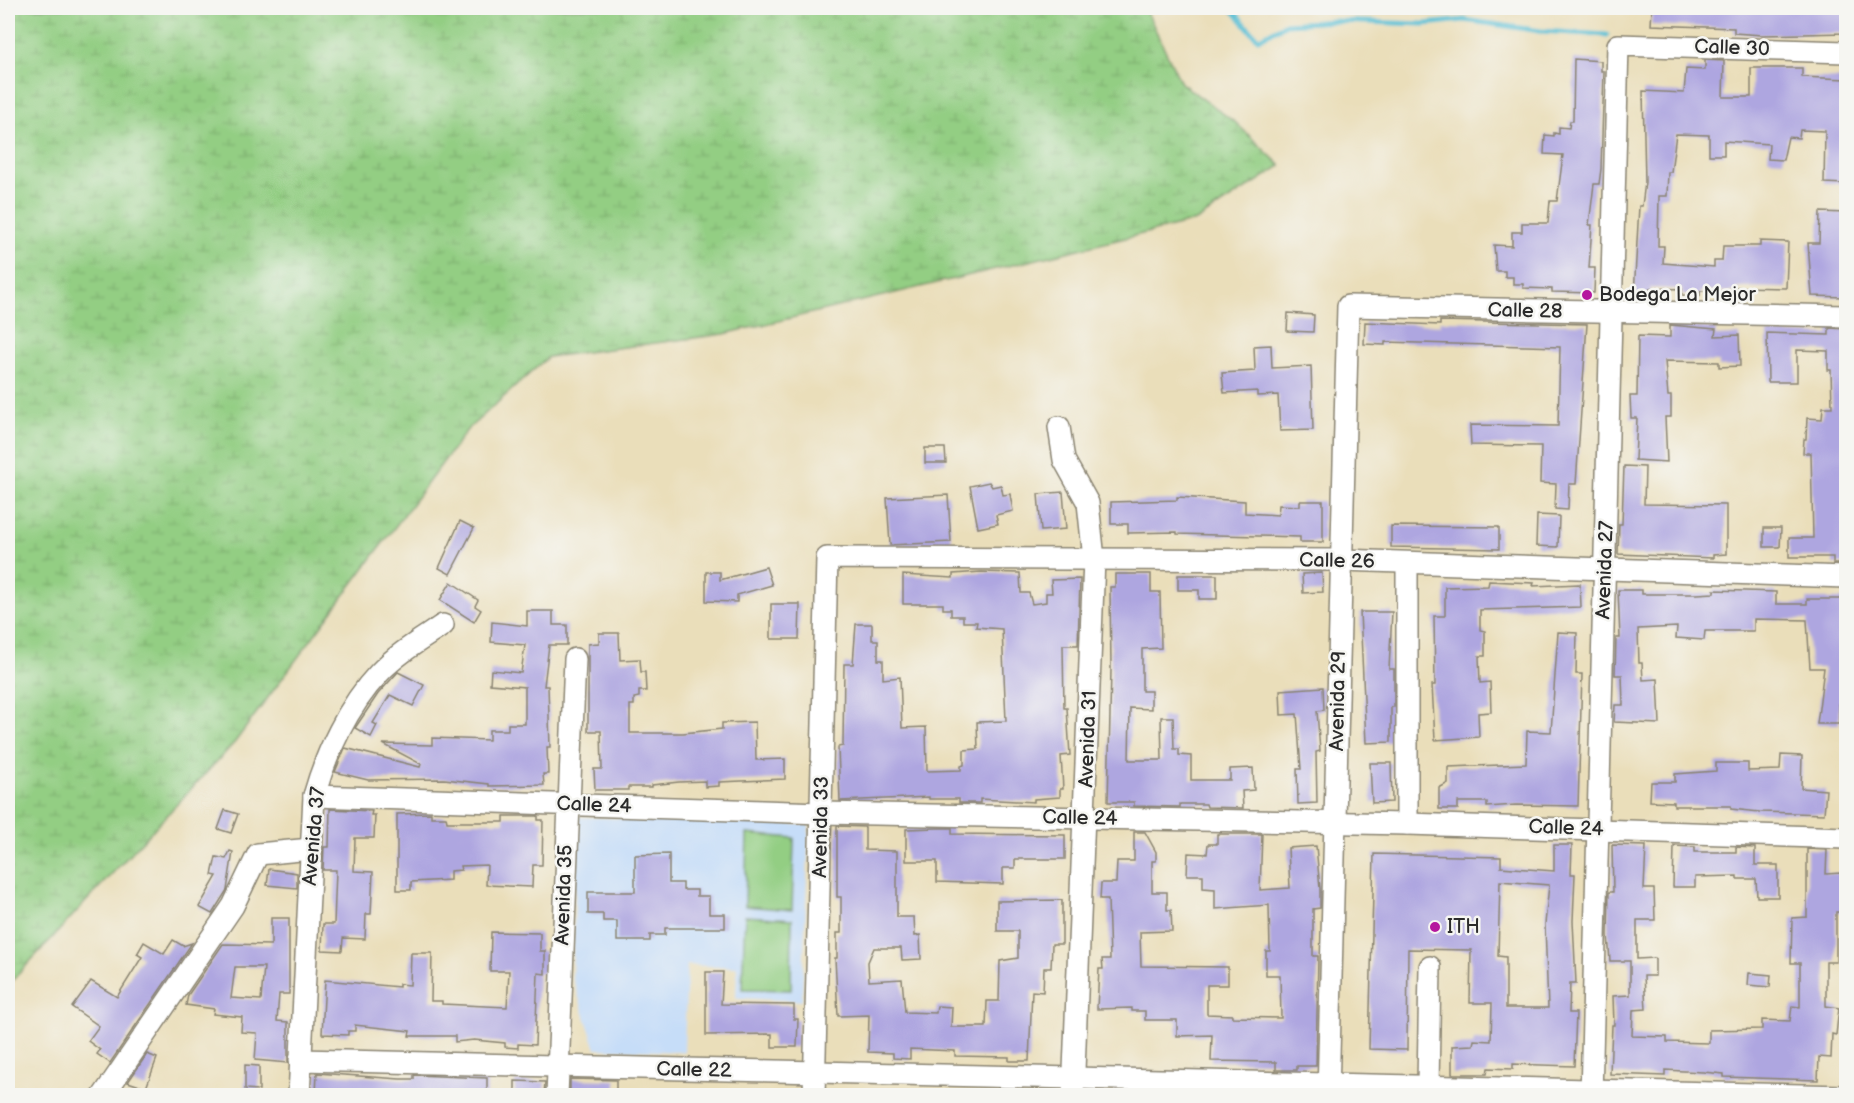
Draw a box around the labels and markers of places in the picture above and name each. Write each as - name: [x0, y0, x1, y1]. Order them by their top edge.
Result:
- place label: Bodega La Mejor: [1599, 283, 1757, 307]
- marker: Bodega La Mejor: [1580, 288, 1594, 302]
- place label: ITH: [1447, 915, 1480, 939]
- marker: ITH: [1428, 920, 1442, 934]

